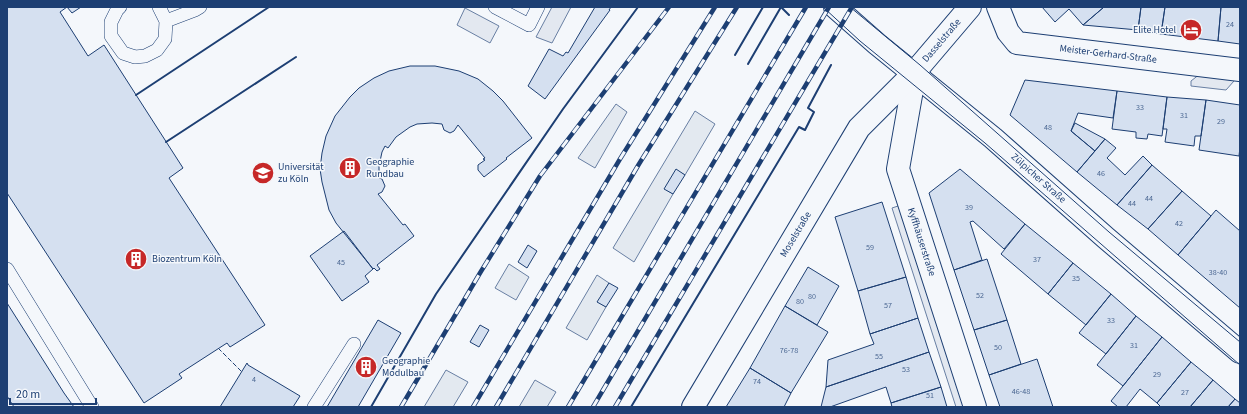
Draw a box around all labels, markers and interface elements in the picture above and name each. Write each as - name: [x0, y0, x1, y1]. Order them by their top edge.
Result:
- street label: Dasselstraße: [919, 16, 964, 65]
- hotel icon: Elite Hotel: [1178, 17, 1204, 43]
- house number: 24: [1226, 19, 1234, 30]
- place label: Elite Hotel: [1133, 23, 1176, 37]
- street label: Meister-Gerhard-Straße: [1059, 41, 1158, 67]
- house number: 33: [1136, 102, 1144, 113]
- house number: 31: [1180, 110, 1188, 121]
- house number: 29: [1217, 116, 1225, 127]
- house number: 48: [1044, 122, 1052, 133]
- street label: Zülpicher Straße: [1008, 150, 1069, 206]
- building icon: Geographie Rundbau: [337, 155, 363, 181]
- place label: Geographie Rundbau: [366, 155, 414, 181]
- school or university icon: Universität zu Köln: [250, 160, 276, 186]
- place label: Universität zu Köln: [278, 160, 324, 186]
- house number: 46: [1097, 168, 1105, 179]
- house number: 44: [1145, 193, 1153, 204]
- house number: 44: [1128, 198, 1136, 209]
- house number: 39: [965, 202, 973, 213]
- street label: Kyffhäuserstraße: [904, 206, 939, 278]
- street label: Moselstraße: [777, 209, 815, 260]
- house number: 42: [1175, 218, 1183, 229]
- house number: 59: [866, 242, 874, 253]
- building icon: Biozentrum Köln: [123, 246, 149, 272]
- place label: Biozentrum Köln: [152, 252, 222, 266]
- house number: 37: [1033, 254, 1041, 265]
- house number: 45: [337, 257, 345, 268]
- house number: 38-40: [1209, 267, 1227, 278]
- house number: 35: [1072, 273, 1080, 284]
- house number: 52: [976, 290, 984, 301]
- house number: 80: [808, 291, 816, 302]
- house number: 80: [796, 296, 804, 307]
- house number: 57: [884, 300, 892, 311]
- house number: 33: [1107, 315, 1115, 326]
- house number: 31: [1130, 340, 1138, 351]
- house number: 50: [994, 342, 1002, 353]
- house number: 76-78: [780, 345, 798, 356]
- house number: 55: [875, 351, 883, 362]
- building icon: Geographie Modulbau: [353, 354, 379, 380]
- place label: Geographie Modulbau: [382, 354, 430, 380]
- house number: 53: [902, 364, 910, 375]
- house number: 29: [1153, 369, 1161, 380]
- house number: 4: [252, 374, 256, 385]
- house number: 74: [753, 376, 761, 387]
- scale bar: [10, 380, 96, 406]
- text: 20 m: [16, 386, 40, 403]
- house number: 46-48: [1012, 386, 1030, 397]
- house number: 27: [1181, 387, 1189, 398]
- house number: 51: [926, 390, 934, 401]

